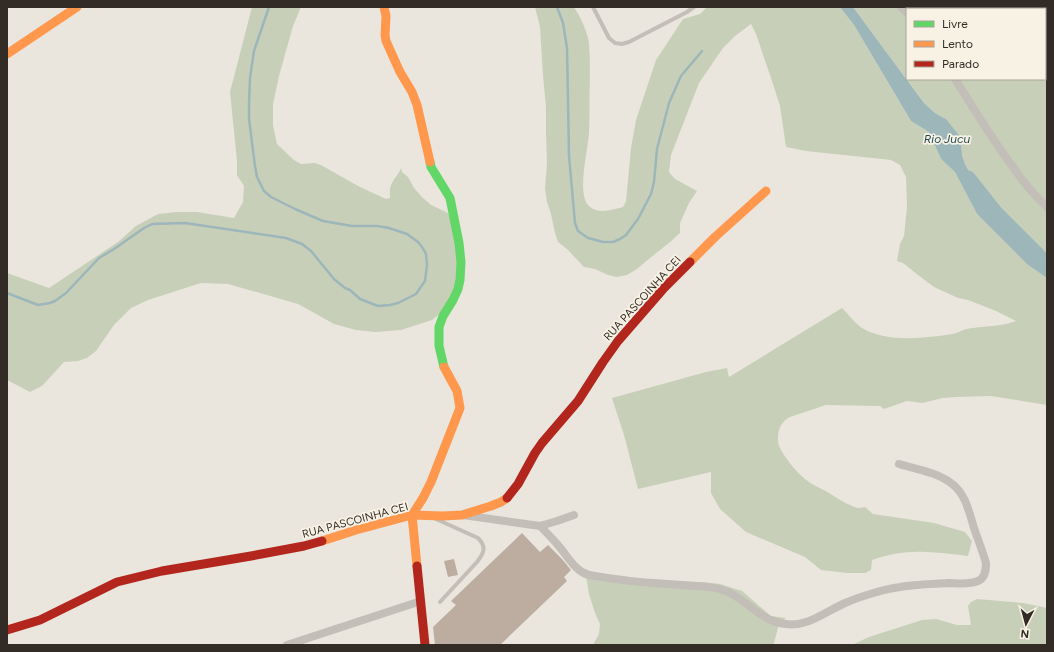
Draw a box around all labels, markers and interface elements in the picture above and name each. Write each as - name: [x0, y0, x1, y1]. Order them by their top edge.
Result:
- legend: [906, 8, 1046, 80]
- text: Livre: [942, 17, 968, 31]
- text: Lento: [942, 37, 973, 51]
- text: Parado: [942, 57, 979, 71]
- water label: Rio Jucu: [924, 132, 970, 146]
- street label: RUA PASCOINHA CEI: [601, 253, 684, 343]
- street label: RUA PASCOINHA CEI: [301, 500, 410, 541]
- north arrow: [1006, 604, 1046, 644]
- text: N: [1020, 627, 1030, 640]

